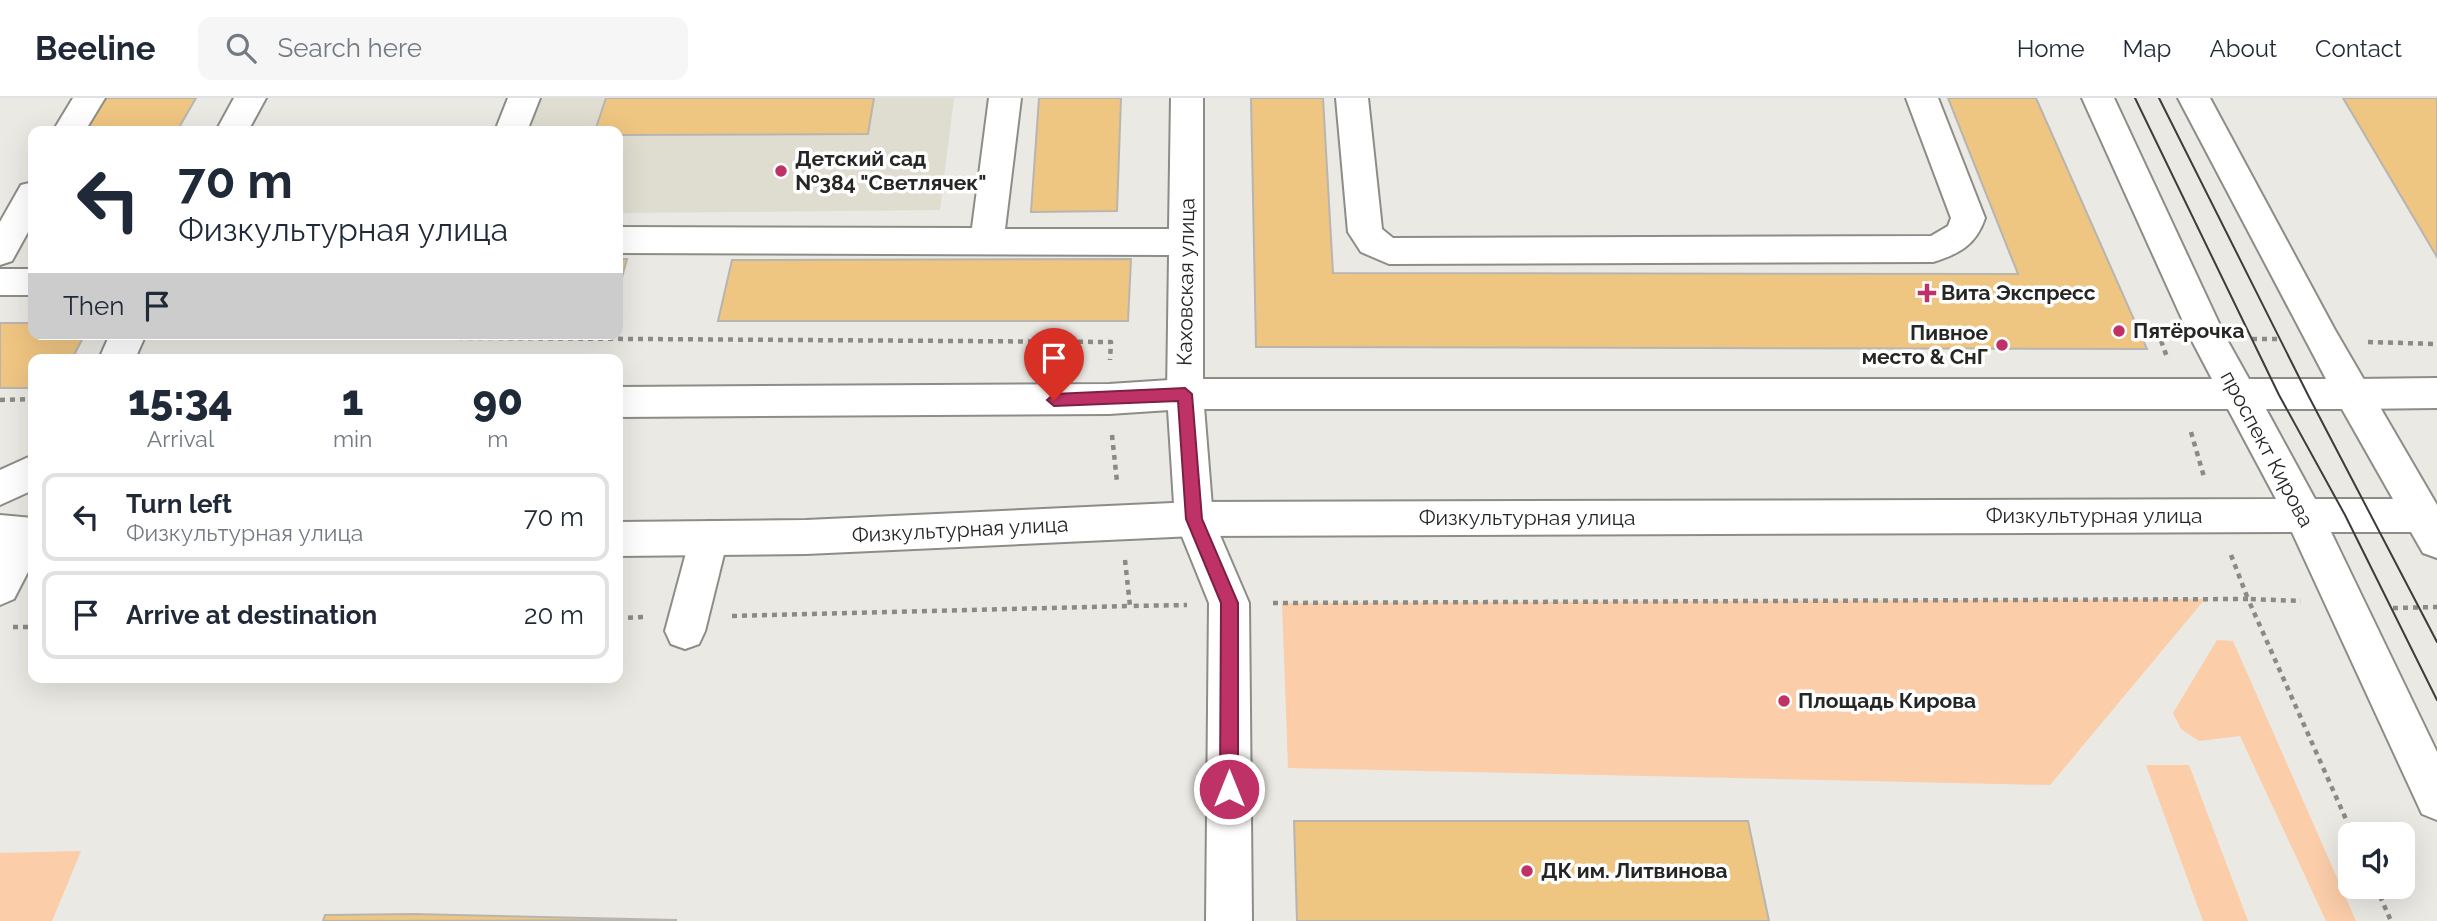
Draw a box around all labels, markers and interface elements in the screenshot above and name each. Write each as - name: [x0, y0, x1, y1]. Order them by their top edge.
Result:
- search box: [198, 17, 688, 80]
- text: Beeline: [35, 29, 156, 68]
- icon: search: [222, 29, 260, 67]
- text: Search here: [278, 33, 422, 63]
- text: Home: [2017, 34, 2085, 63]
- text: Map: [2123, 34, 2171, 63]
- text: About: [2209, 34, 2277, 63]
- text: Contact: [2315, 34, 2402, 63]
- place label: Детский сад №384 "Светлячек": [795, 146, 987, 195]
- text: 70 m: [178, 152, 293, 209]
- icon: left: [63, 154, 154, 245]
- marker: Детский сад №384 "Светлячек": [773, 163, 789, 179]
- street label: Каховская улица: [1172, 198, 1199, 366]
- text: Физкультурная улица: [178, 211, 508, 248]
- place label: Вита Экспресс: [1941, 280, 2096, 305]
- marker: Вита Экспресс: [1919, 285, 1935, 301]
- icon: arrive: [138, 287, 176, 325]
- text: Then: [63, 291, 124, 321]
- place label: Пятёрочка: [2133, 318, 2245, 343]
- place label: Пивное место & СнГ: [1862, 320, 1988, 369]
- marker: Пятёрочка: [2111, 323, 2127, 339]
- pin: [1024, 328, 1084, 400]
- marker: Пивное место & СнГ: [1994, 337, 2010, 353]
- icon: arrive: [1035, 339, 1073, 377]
- street label: проспект Кирова: [2216, 366, 2319, 531]
- text: 15:34: [128, 376, 233, 425]
- text: 1: [342, 376, 364, 425]
- text: 90: [472, 376, 523, 425]
- text: Arrival: [147, 425, 214, 452]
- text: min: [333, 425, 372, 452]
- text: m: [487, 425, 508, 452]
- text: Turn left: [126, 489, 232, 519]
- icon: left: [67, 498, 105, 536]
- text: 70 m: [524, 502, 584, 532]
- street label: Физкультурная улица: [1986, 503, 2202, 528]
- street label: Физкультурная улица: [1419, 505, 1635, 530]
- street label: Физкультурная улица: [851, 511, 1069, 548]
- text: Физкультурная улица: [126, 519, 363, 546]
- icon: arrive: [67, 596, 105, 634]
- text: Arrive at destination: [126, 600, 377, 630]
- text: 20 m: [524, 600, 584, 630]
- place label: Площадь Кирова: [1798, 688, 1976, 713]
- marker: Площадь Кирова: [1776, 693, 1792, 709]
- position arrow: [1192, 752, 1266, 826]
- map controls: [2338, 822, 2415, 899]
- button: sound: [2338, 822, 2415, 899]
- place label: ДК им. Литвинова: [1541, 858, 1728, 883]
- marker: ДК им. Литвинова: [1519, 863, 1535, 879]

